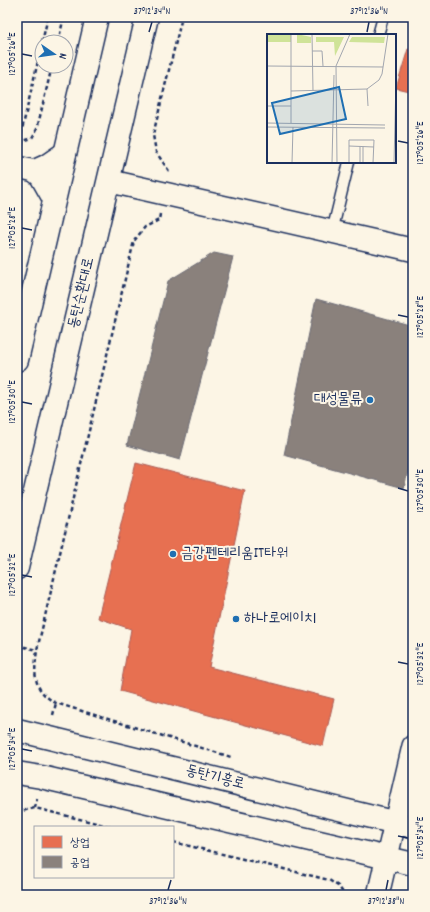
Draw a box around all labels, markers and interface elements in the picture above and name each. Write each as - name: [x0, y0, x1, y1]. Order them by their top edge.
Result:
- text: 37°12'34"N: [133, 5, 171, 19]
- text: 37°12'36"N: [350, 5, 388, 19]
- text: 127°05'26"E: [6, 32, 20, 76]
- north arrow: [34, 34, 74, 74]
- inset map: [267, 34, 396, 163]
- text: N: [53, 51, 70, 61]
- text: 127°05'26"E: [414, 121, 428, 165]
- text: 127°05'28"E: [6, 206, 20, 249]
- street label: 동탄순환대로: [63, 255, 101, 331]
- text: 127°05'28"E: [414, 295, 428, 338]
- text: 127°05'30"E: [6, 380, 20, 424]
- place label: 대성물류: [314, 389, 362, 411]
- marker: 대성물류: [365, 395, 375, 405]
- text: 127°05'30"E: [414, 469, 428, 513]
- place label: 금강펜테리움IT타워: [181, 543, 288, 565]
- marker: 금강펜테리움IT타워: [168, 549, 178, 559]
- text: 127°05'32"E: [6, 553, 20, 596]
- place label: 하나로에이치: [244, 608, 316, 630]
- marker: 하나로에이치: [231, 614, 241, 624]
- text: 127°05'32"E: [414, 642, 428, 685]
- text: 127°05'34"E: [6, 727, 20, 770]
- street label: 동탄기흥로: [183, 760, 247, 796]
- text: 127°05'34"E: [414, 816, 428, 859]
- legend: [34, 826, 174, 878]
- text: 상업: [70, 835, 89, 852]
- text: 공업: [70, 855, 89, 872]
- text: 37°12'36"N: [149, 895, 187, 909]
- text: 37°12'38"N: [368, 895, 405, 909]

